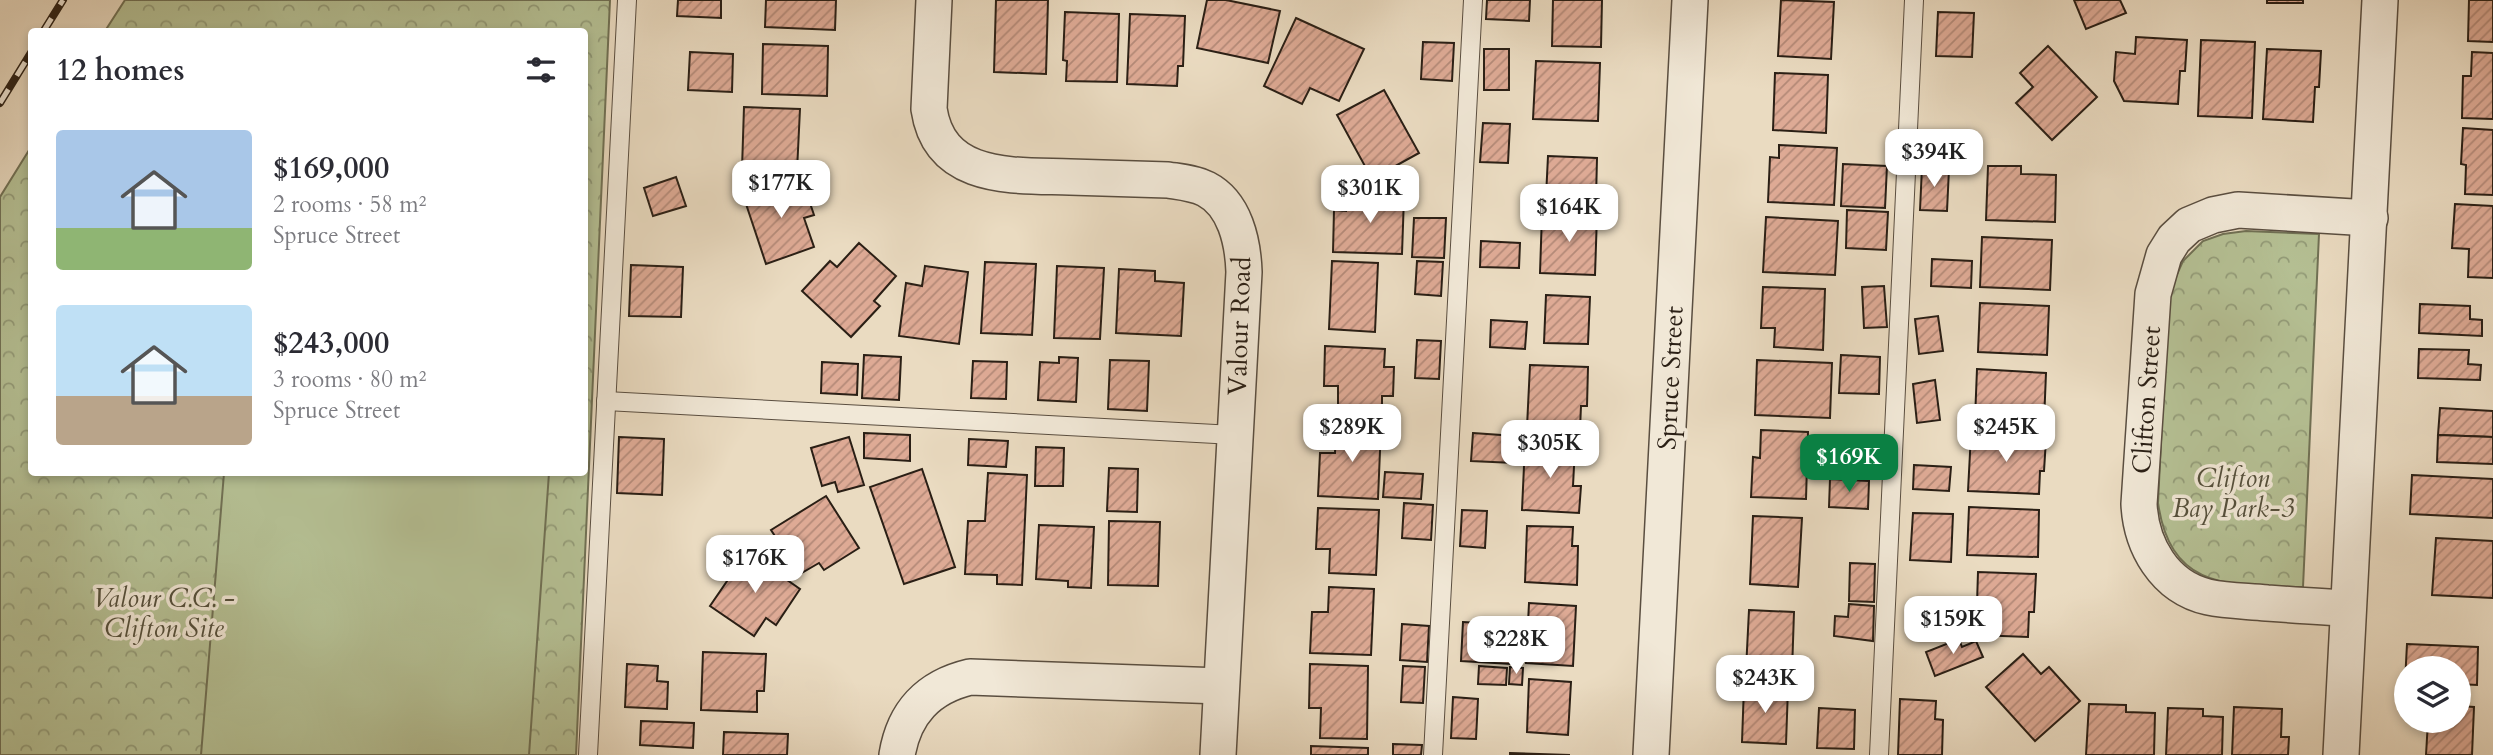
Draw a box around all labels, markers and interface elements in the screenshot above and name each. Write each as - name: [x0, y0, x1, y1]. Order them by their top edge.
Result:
- text: 12 homes: [56, 50, 185, 91]
- icon: filters: [522, 51, 560, 89]
- pin: $394K: [1885, 130, 1983, 189]
- text: $394K: [1901, 136, 1967, 167]
- text: $169,000: [273, 148, 389, 189]
- icon: home: [112, 158, 196, 242]
- pin: $177K: [732, 160, 830, 220]
- pin: $301K: [1321, 166, 1419, 225]
- text: $177K: [748, 167, 814, 198]
- text: $301K: [1337, 172, 1403, 203]
- pin: $164K: [1520, 184, 1618, 244]
- text: 2 rooms · 58 m²: [273, 189, 426, 220]
- text: $164K: [1536, 191, 1602, 222]
- text: Spruce Street: [273, 220, 400, 251]
- street label: Valour Road: [1220, 256, 1259, 396]
- street label: Spruce Street: [1649, 305, 1692, 451]
- text: $243,000: [273, 323, 389, 364]
- street label: Clifton Street: [2124, 325, 2169, 475]
- icon: home: [112, 333, 196, 417]
- text: 3 rooms · 80 m²: [273, 364, 426, 395]
- text: Spruce Street: [273, 395, 400, 426]
- pin: $289K: [1303, 405, 1401, 464]
- pin: $245K: [1957, 405, 2055, 464]
- text: $289K: [1319, 411, 1385, 442]
- text: $245K: [1973, 411, 2039, 442]
- pin: $305K: [1501, 420, 1599, 480]
- text: $305K: [1517, 427, 1583, 458]
- pin: $169K: [1800, 434, 1898, 494]
- text: $169K: [1816, 441, 1882, 472]
- park label: Clifton Bay Park-3: [2172, 461, 2295, 526]
- pin: $176K: [706, 536, 804, 595]
- text: $176K: [722, 542, 788, 573]
- park label: Valour C.C. - Clifton Site: [93, 581, 235, 646]
- pin: $159K: [1904, 596, 2002, 656]
- text: $159K: [1920, 603, 1986, 634]
- pin: $228K: [1467, 616, 1565, 676]
- text: $228K: [1483, 623, 1549, 654]
- pin: $243K: [1716, 656, 1814, 715]
- map controls: [2394, 656, 2471, 733]
- button: layers: [2394, 656, 2471, 733]
- text: $243K: [1732, 662, 1798, 693]

